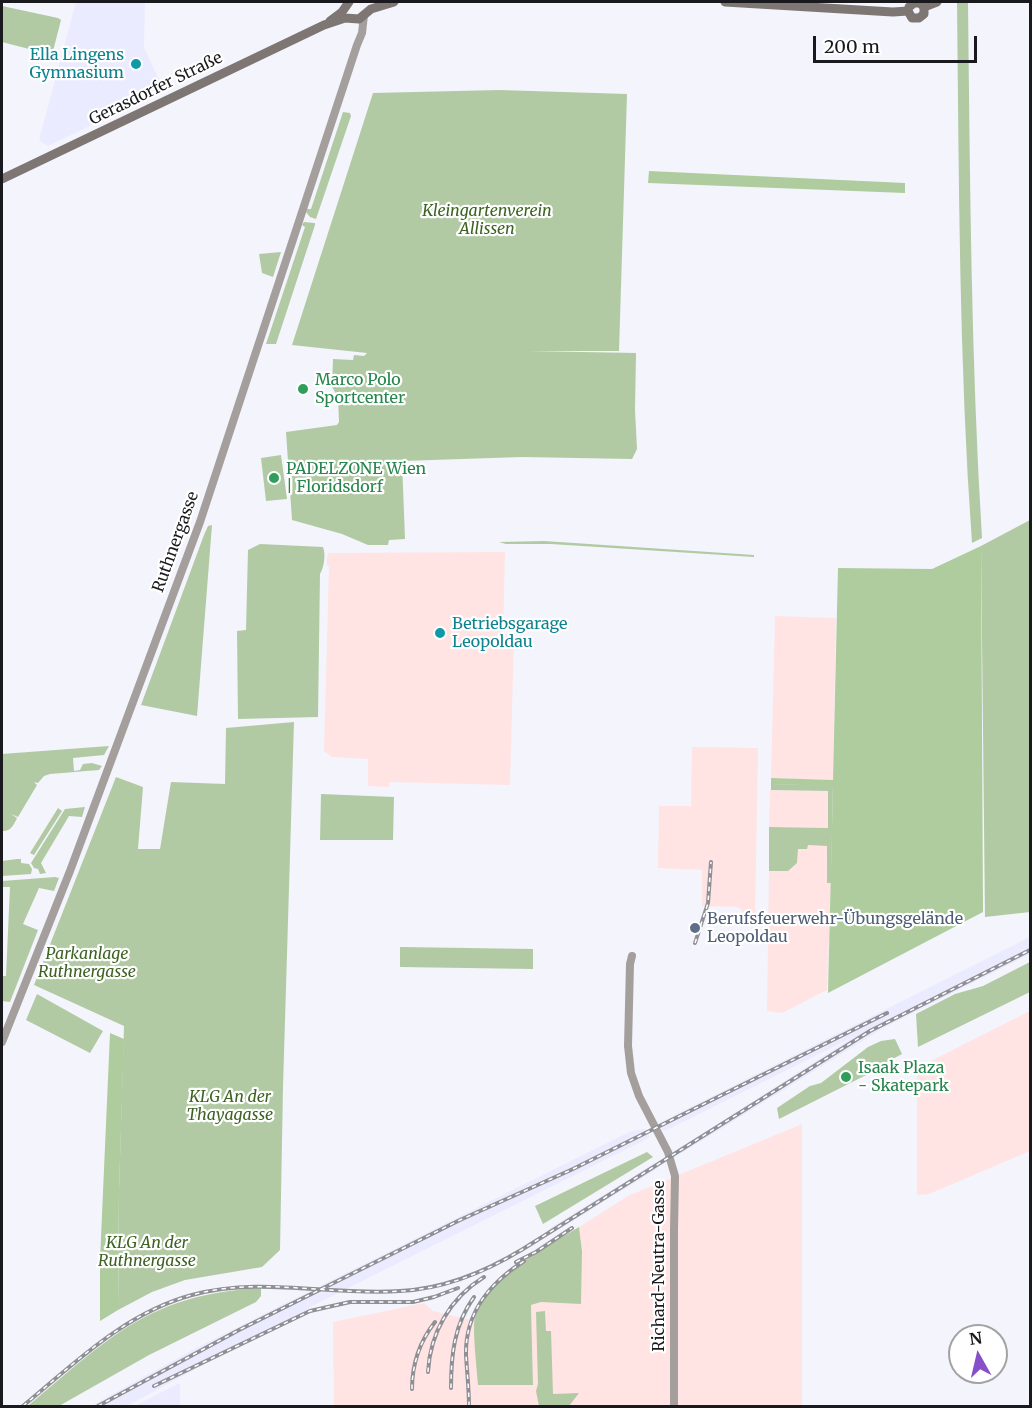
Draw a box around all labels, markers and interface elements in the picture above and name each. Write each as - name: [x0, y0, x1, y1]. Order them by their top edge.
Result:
- scale bar: [816, 24, 980, 62]
- text: 200 m: [824, 35, 880, 58]
- place label: Ella Lingens Gymnasium: [30, 45, 124, 83]
- street label: Gerasdorfer Straße: [86, 48, 226, 130]
- marker: Ella Lingens Gymnasium: [129, 57, 143, 71]
- park label: Kleingartenverein Allissen: [422, 201, 552, 239]
- place label: Marco Polo Sportcenter: [315, 370, 405, 408]
- marker: Marco Polo Sportcenter: [296, 382, 310, 396]
- place label: PADELZONE Wien | Floridsdorf: [286, 459, 426, 497]
- marker: PADELZONE Wien | Floridsdorf: [267, 471, 281, 485]
- street label: Ruthnergasse: [149, 489, 203, 595]
- place label: Betriebsgarage Leopoldau: [452, 614, 567, 652]
- marker: Betriebsgarage Leopoldau: [433, 626, 447, 640]
- place label: Berufsfeuerwehr-Übungsgelände Leopoldau: [707, 909, 963, 947]
- marker: Berufsfeuerwehr-Übungsgelände Leopoldau: [688, 921, 702, 935]
- park label: Parkanlage Ruthnergasse: [38, 944, 136, 982]
- place label: Isaak Plaza - Skatepark: [858, 1058, 949, 1096]
- marker: Isaak Plaza - Skatepark: [839, 1070, 853, 1084]
- park label: KLG An der Thayagasse: [187, 1087, 273, 1125]
- street label: Richard-Neutra-Gasse: [649, 1180, 669, 1352]
- park label: KLG An der Ruthnergasse: [98, 1233, 196, 1271]
- north arrow: [948, 1324, 1008, 1384]
- text: N: [968, 1327, 983, 1349]

